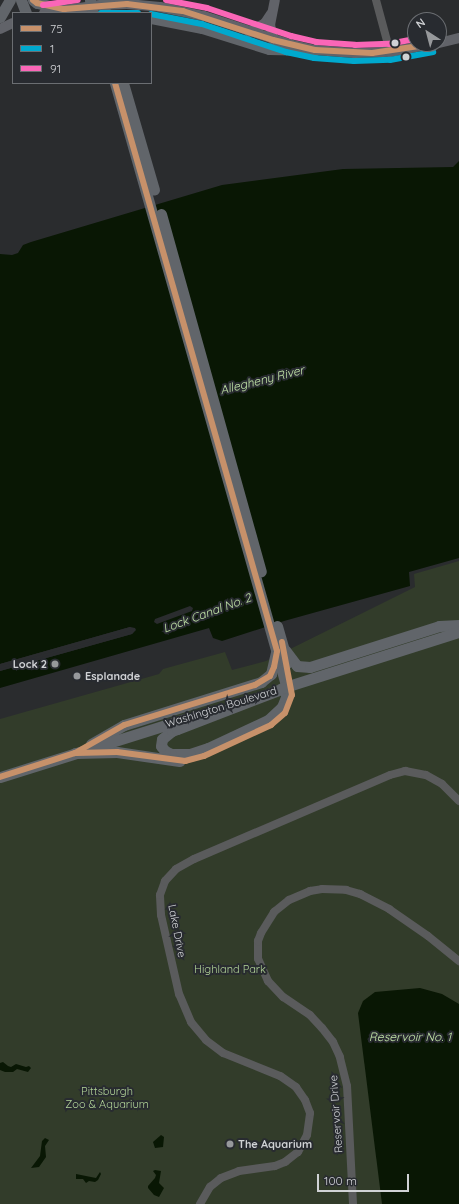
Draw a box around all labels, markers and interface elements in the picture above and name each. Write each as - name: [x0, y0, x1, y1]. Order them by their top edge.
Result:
- legend: [12, 12, 152, 84]
- north arrow: [407, 12, 447, 52]
- text: N: [413, 15, 428, 31]
- text: 75: [50, 21, 63, 36]
- unlabelled marker: [390, 38, 400, 48]
- text: 1: [50, 41, 54, 56]
- unlabelled marker: [401, 52, 411, 62]
- text: 91: [50, 61, 61, 76]
- water label: Allegheny River: [218, 363, 306, 397]
- water label: Lock Canal No. 2: [161, 590, 253, 636]
- place label: Lock 2: [13, 657, 47, 671]
- marker: Lock 2: [50, 659, 60, 669]
- place label: Esplanade: [85, 669, 140, 683]
- marker: Esplanade: [72, 671, 82, 681]
- street label: Washington Boulevard: [164, 684, 278, 730]
- street label: Lake Drive: [165, 903, 189, 959]
- park label: Highland Park: [194, 962, 266, 976]
- water label: Reservoir No. 1: [369, 1030, 451, 1044]
- street label: Reservoir Drive: [327, 1075, 345, 1153]
- park label: Pittsburgh Zoo & Aquarium: [65, 1085, 149, 1111]
- place label: The Aquarium: [238, 1137, 312, 1151]
- marker: The Aquarium: [225, 1139, 235, 1149]
- scale bar: [319, 1166, 411, 1192]
- text: 100 m: [324, 1173, 357, 1188]

